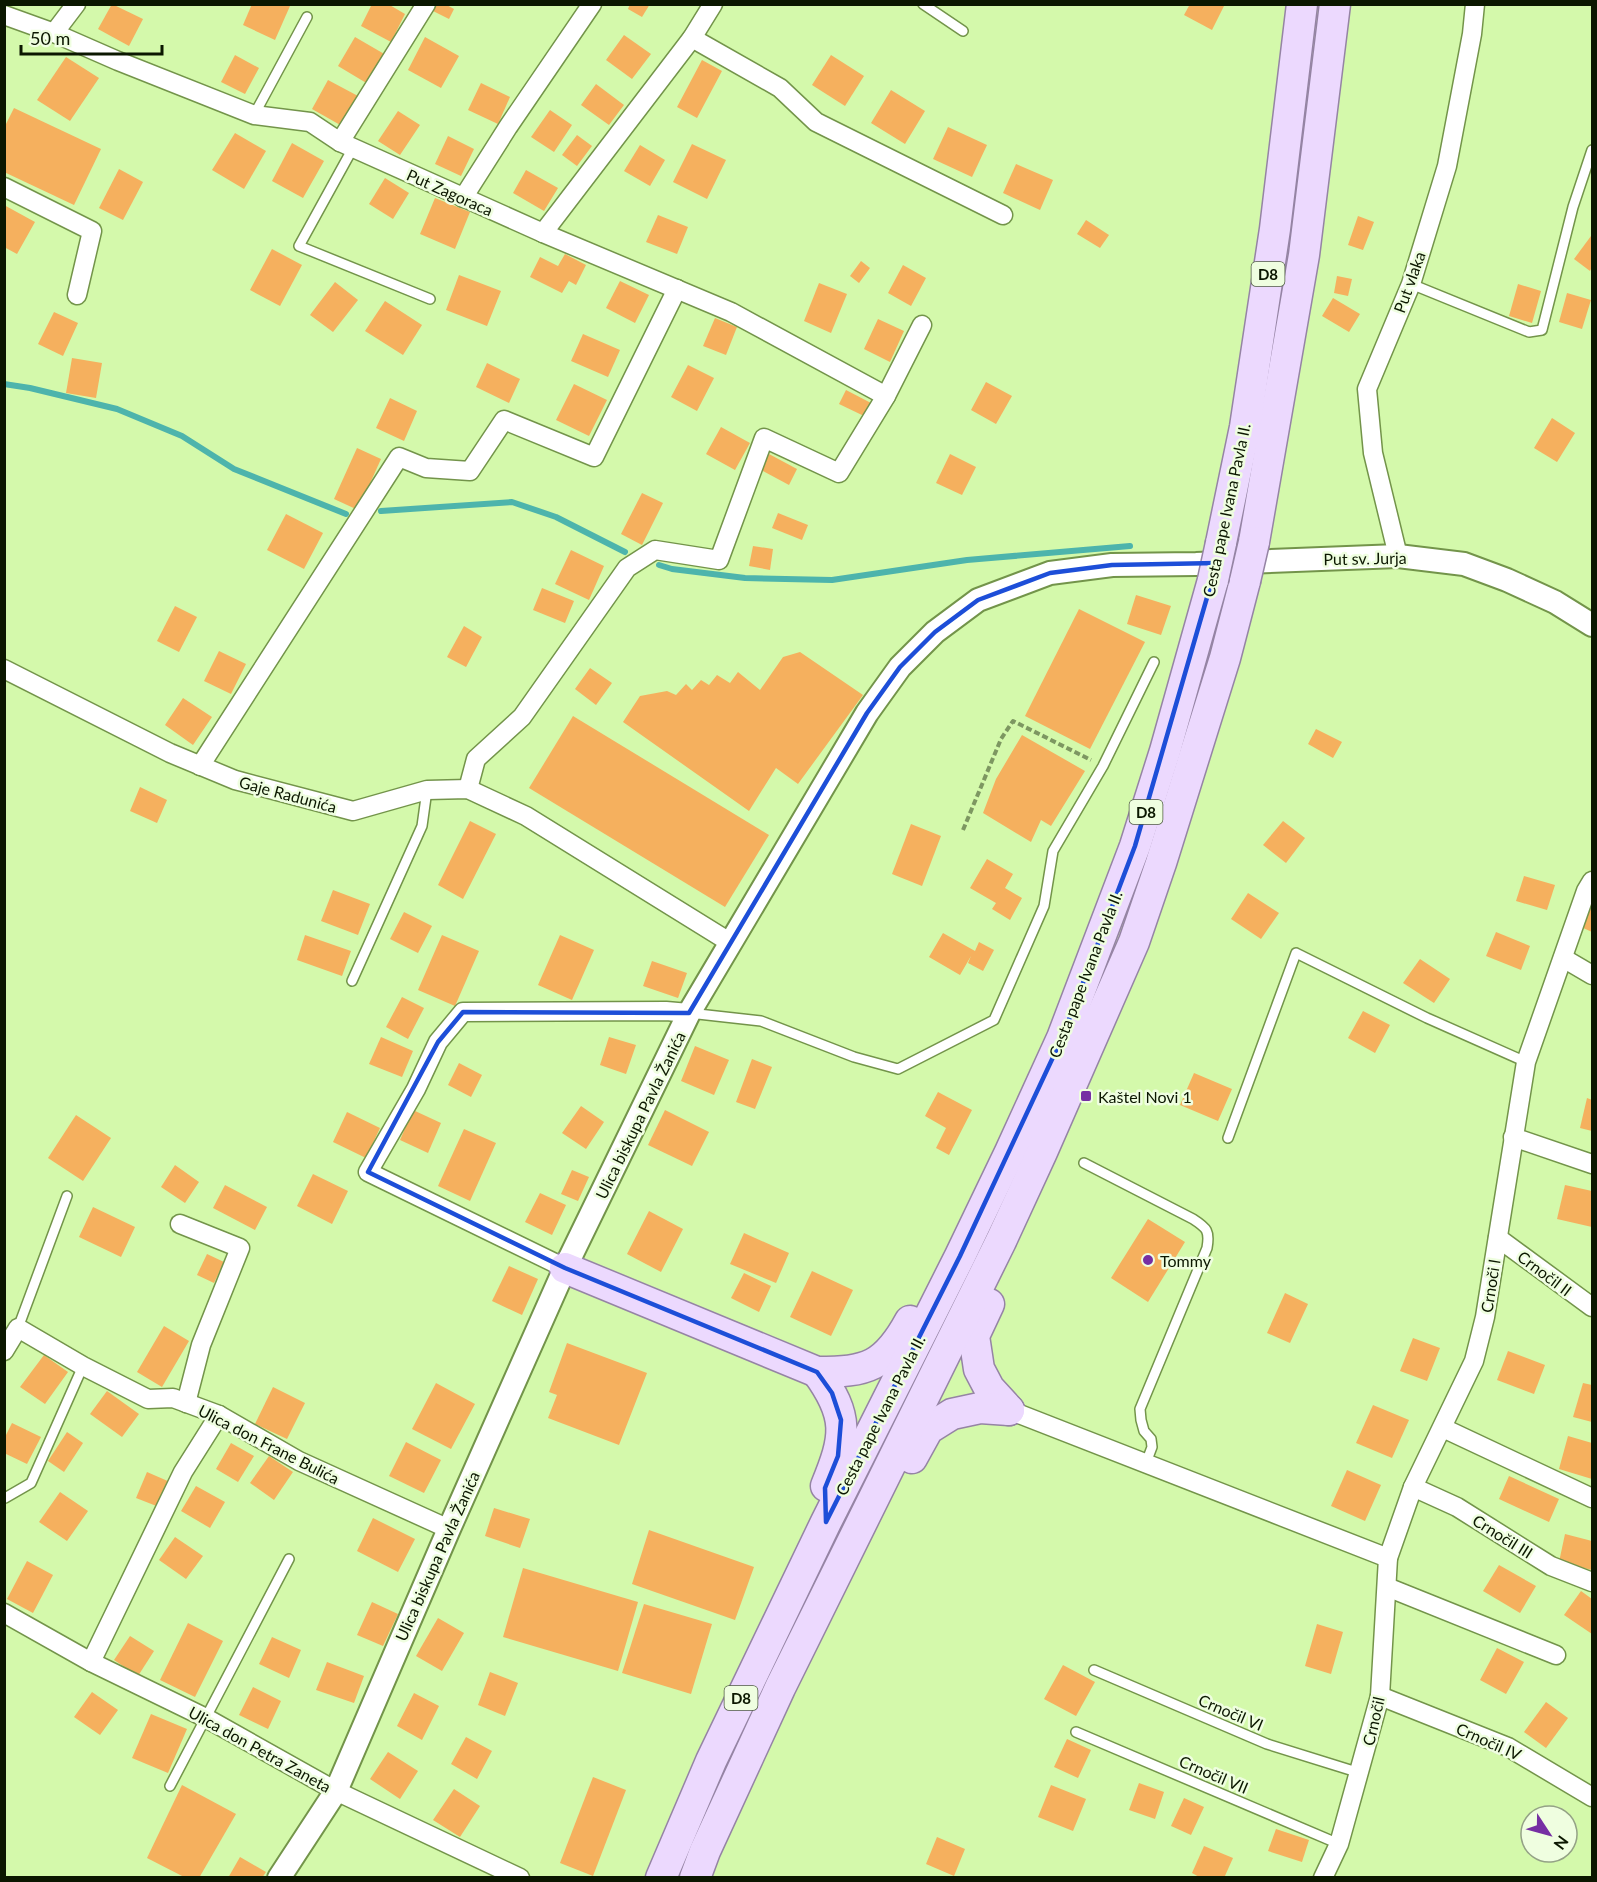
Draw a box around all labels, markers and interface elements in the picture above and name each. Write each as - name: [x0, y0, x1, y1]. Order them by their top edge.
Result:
- scale bar: [21, 18, 162, 56]
- text: 50 m: [30, 27, 70, 49]
- street label: Put Zagoraca: [404, 165, 496, 219]
- street label: Put vlaka: [1389, 249, 1429, 315]
- road number: D8: [1252, 262, 1284, 286]
- street label: Cesta pape Ivana Pavla II.: [1198, 421, 1254, 599]
- street label: Put sv. Jurja: [1323, 548, 1407, 568]
- street label: Gaje Radunića: [237, 772, 339, 816]
- road number: D8: [1130, 800, 1162, 824]
- street label: Cesta pape Ivana Pavla II.: [1044, 888, 1126, 1060]
- street label: Ulica biskupa Pavla Žanića: [591, 1028, 689, 1202]
- place label: Kaštel Novi 1: [1098, 1087, 1192, 1106]
- marker: Kaštel Novi 1: [1079, 1089, 1093, 1103]
- street label: Crnočil II: [1514, 1247, 1576, 1299]
- place label: Tommy: [1160, 1251, 1212, 1270]
- marker: Tommy: [1141, 1253, 1155, 1267]
- street label: Crnoči l: [1476, 1258, 1504, 1314]
- street label: Cesta pape Ivana Pavla II.: [831, 1332, 929, 1498]
- street label: Ulica don Frane Bulića: [195, 1400, 343, 1488]
- street label: Ulica biskupa Pavla Žanića: [391, 1468, 483, 1644]
- street label: Crnočil III: [1469, 1510, 1537, 1562]
- road number: D8: [724, 1686, 758, 1710]
- street label: Crnočil VI: [1196, 1690, 1266, 1734]
- street label: Crnočil: [1358, 1695, 1388, 1747]
- street label: Ulica don Petra Zaneta: [186, 1702, 334, 1796]
- street label: Crnočil IV: [1454, 1718, 1525, 1764]
- street label: Crnočil VII: [1177, 1751, 1251, 1797]
- north arrow: [1519, 1804, 1579, 1864]
- text: N: [1550, 1833, 1573, 1854]

